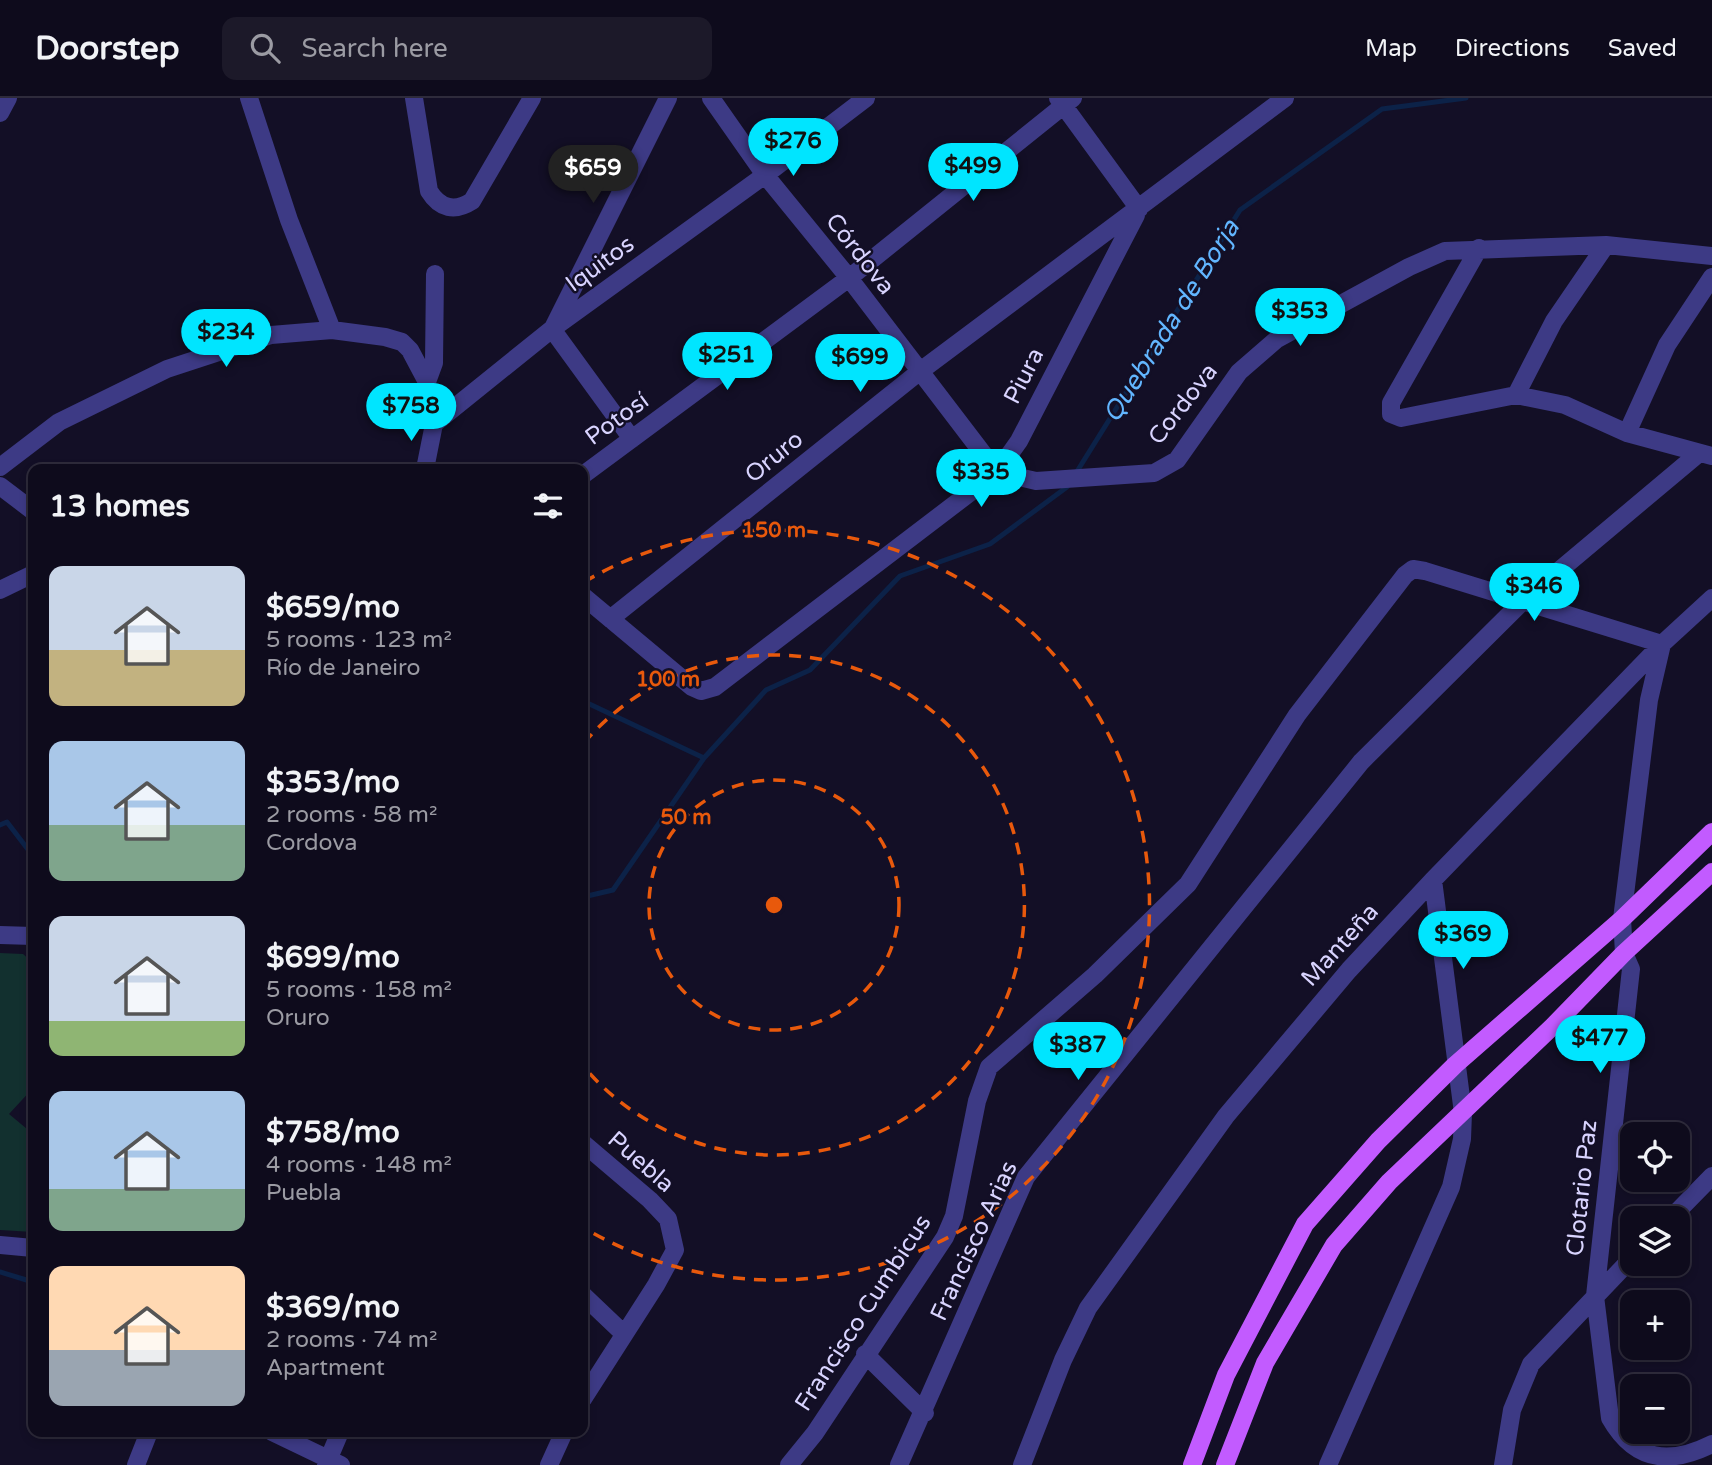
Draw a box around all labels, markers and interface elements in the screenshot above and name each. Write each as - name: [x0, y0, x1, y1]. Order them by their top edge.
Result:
- search box: [222, 17, 712, 80]
- text: Doorstep: [35, 29, 180, 68]
- icon: search: [246, 29, 284, 67]
- text: Search here: [302, 33, 448, 64]
- text: Map: [1365, 34, 1417, 63]
- text: Directions: [1455, 34, 1570, 63]
- text: Saved: [1608, 34, 1677, 63]
- pin: $276: [752, 118, 834, 178]
- text: $276: [764, 127, 822, 155]
- pin: $499: [932, 144, 1014, 203]
- pin: $659: [552, 146, 634, 205]
- text: $499: [944, 152, 1002, 180]
- text: $659: [564, 154, 622, 182]
- street label: Córdova: [819, 208, 901, 300]
- water label: Quebrada de Borja: [1096, 213, 1247, 428]
- street label: Iquitos: [560, 230, 640, 298]
- pin: $353: [1259, 288, 1341, 348]
- text: $353: [1271, 297, 1329, 325]
- pin: $234: [185, 310, 267, 369]
- text: $234: [197, 318, 255, 346]
- pin: $251: [686, 332, 768, 392]
- pin: $699: [819, 334, 901, 394]
- text: $251: [698, 341, 756, 369]
- text: $699: [831, 343, 889, 371]
- street label: Piura: [998, 343, 1050, 409]
- street label: Cordova: [1142, 358, 1224, 450]
- pin: $758: [370, 384, 452, 443]
- street label: Potosí: [580, 386, 654, 452]
- text: $758: [382, 392, 440, 420]
- street label: Oruro: [739, 425, 809, 489]
- pin: $335: [940, 450, 1022, 509]
- text: $335: [952, 458, 1010, 486]
- icon: filters: [529, 487, 567, 525]
- text: 13 homes: [49, 488, 190, 525]
- text: 150 m: [742, 518, 806, 543]
- pin: $346: [1493, 564, 1575, 623]
- text: $346: [1505, 572, 1563, 600]
- text: $659/mo: [266, 589, 400, 626]
- icon: home: [105, 594, 189, 678]
- text: 5 rooms · 123 m²: [266, 626, 452, 654]
- text: Río de Janeiro: [266, 654, 420, 682]
- text: 100 m: [636, 667, 700, 692]
- text: $353/mo: [266, 764, 400, 801]
- icon: home: [105, 769, 189, 853]
- text: 2 rooms · 58 m²: [266, 801, 437, 829]
- text: 50 m: [660, 805, 712, 830]
- text: Cordova: [266, 829, 357, 857]
- centre of rings: [762, 893, 786, 917]
- street label: Manteña: [1295, 898, 1385, 992]
- pin: $369: [1422, 912, 1504, 971]
- text: $369: [1434, 920, 1492, 948]
- text: $699/mo: [266, 939, 400, 976]
- icon: home: [105, 944, 189, 1028]
- text: 5 rooms · 158 m²: [266, 976, 452, 1004]
- text: Oruro: [266, 1004, 330, 1032]
- pin: $477: [1559, 1016, 1641, 1075]
- pin: $387: [1037, 1023, 1119, 1082]
- text: $477: [1571, 1024, 1629, 1052]
- text: $387: [1049, 1031, 1107, 1059]
- text: $758/mo: [266, 1114, 400, 1151]
- street label: Clotario Paz: [1560, 1118, 1604, 1258]
- icon: home: [105, 1119, 189, 1203]
- map controls: [1620, 1122, 1690, 1444]
- button: locate: [1620, 1122, 1690, 1192]
- street label: Puebla: [602, 1125, 680, 1199]
- text: 4 rooms · 148 m²: [266, 1151, 452, 1179]
- street label: Francisco Arias: [924, 1156, 1024, 1326]
- text: Puebla: [266, 1179, 342, 1207]
- button: layers: [1620, 1206, 1690, 1276]
- street label: Francisco Cumbicus: [789, 1209, 937, 1417]
- text: $369/mo: [266, 1289, 400, 1326]
- button: +: [1620, 1290, 1690, 1360]
- icon: home: [105, 1294, 189, 1378]
- text: 2 rooms · 74 m²: [266, 1326, 437, 1354]
- text: Apartment: [266, 1354, 385, 1382]
- button: −: [1620, 1374, 1690, 1444]

